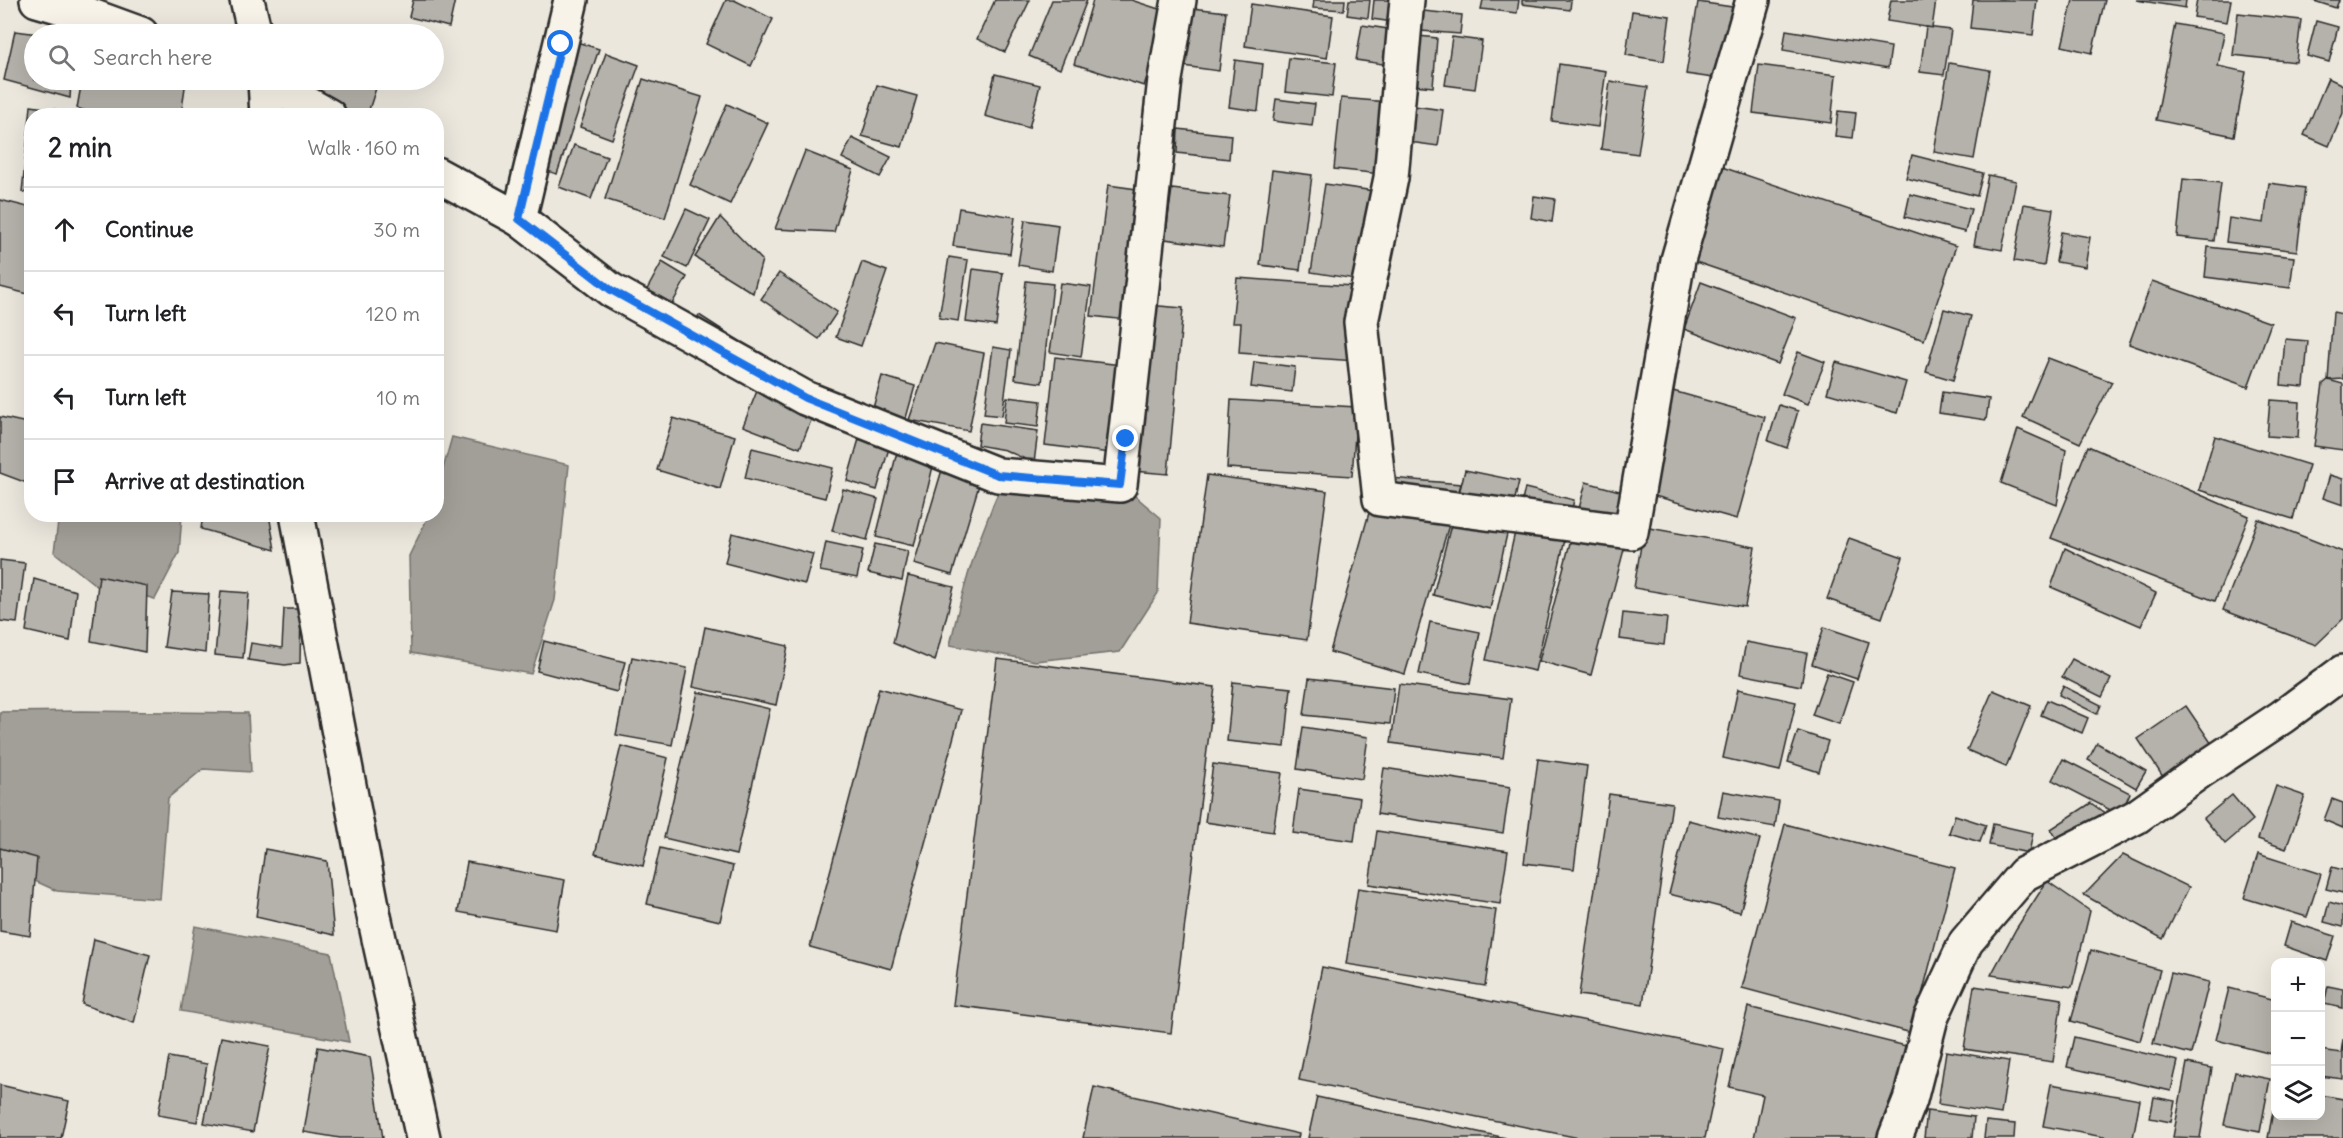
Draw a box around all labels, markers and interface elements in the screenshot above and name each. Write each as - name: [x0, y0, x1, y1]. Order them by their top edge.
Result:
- search box: [24, 24, 444, 90]
- route start: [547, 30, 573, 56]
- icon: search: [45, 41, 78, 74]
- text: Search here: [93, 43, 212, 71]
- text: 2 min: [48, 131, 112, 164]
- text: Walk · 160 m: [307, 135, 420, 160]
- icon: ahead: [48, 213, 81, 246]
- text: Continue: [105, 215, 194, 243]
- text: 30 m: [373, 217, 420, 242]
- icon: left: [48, 297, 81, 330]
- text: Turn left: [105, 299, 186, 327]
- text: 120 m: [366, 301, 420, 326]
- icon: left: [48, 381, 81, 414]
- text: Turn left: [105, 383, 186, 411]
- text: 10 m: [377, 385, 420, 410]
- route end: [1112, 425, 1138, 451]
- icon: arrive: [48, 465, 81, 498]
- text: Arrive at destination: [105, 467, 305, 495]
- map controls: [2271, 958, 2325, 1120]
- button: +: [2271, 958, 2325, 1012]
- button: −: [2271, 1012, 2325, 1066]
- button: layers: [2271, 1066, 2325, 1120]

